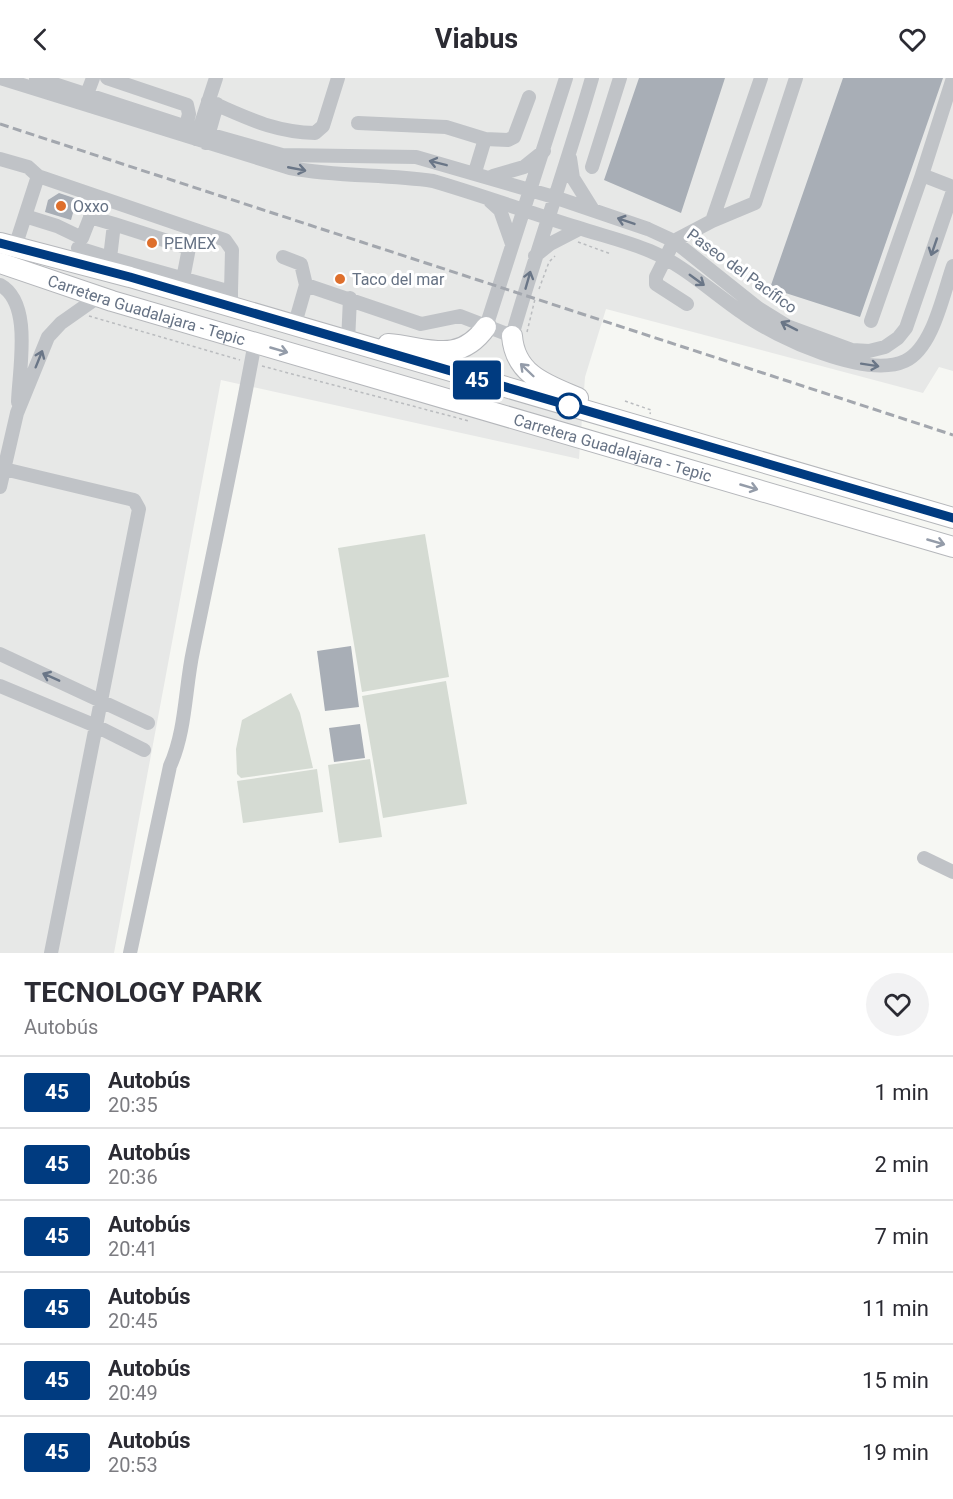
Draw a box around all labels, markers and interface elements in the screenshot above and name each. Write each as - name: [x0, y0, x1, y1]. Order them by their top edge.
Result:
- icon: back: [24, 23, 57, 56]
- text: Viabus: [435, 23, 518, 55]
- icon: heart: [896, 23, 929, 56]
- one-way arrow: [429, 156, 448, 168]
- one-way arrow: [287, 164, 306, 175]
- place label: Oxxo: [73, 197, 109, 216]
- marker: Oxxo: [54, 199, 68, 213]
- one-way arrow: [617, 215, 636, 226]
- street label: Paseo del Pacífico: [683, 225, 801, 317]
- place label: PEMEX: [164, 234, 216, 253]
- marker: PEMEX: [145, 236, 159, 250]
- one-way arrow: [928, 237, 939, 256]
- street label: Carretera Guadalajara - Tepic: [45, 270, 248, 349]
- place label: Taco del mar: [352, 270, 445, 289]
- one-way arrow: [523, 271, 535, 290]
- marker: Taco del mar: [333, 272, 347, 286]
- one-way arrow: [688, 274, 704, 286]
- one-way arrow: [781, 320, 798, 332]
- one-way arrow: [269, 345, 288, 356]
- one-way arrow: [34, 350, 45, 368]
- one-way arrow: [859, 359, 879, 370]
- line badge: 45: [450, 360, 504, 400]
- one-way arrow: [519, 363, 534, 378]
- text: 45: [465, 368, 489, 392]
- unlabelled marker: [556, 393, 582, 419]
- street label: Carretera Guadalajara - Tepic: [511, 410, 714, 485]
- one-way arrow: [739, 482, 758, 493]
- one-way arrow: [926, 537, 945, 548]
- one-way arrow: [43, 671, 61, 683]
- button: heart: [866, 973, 929, 1036]
- text: TECNOLOGY PARK: [24, 976, 262, 1009]
- text: Autobús: [24, 1015, 98, 1039]
- text: Autobús: [108, 1068, 191, 1093]
- text: 45: [45, 1080, 69, 1104]
- text: 1 min: [874, 1080, 929, 1105]
- text: 20:35: [108, 1093, 158, 1117]
- text: Autobús: [108, 1140, 191, 1165]
- text: 45: [45, 1152, 69, 1176]
- text: 2 min: [874, 1152, 929, 1177]
- text: 20:36: [108, 1165, 158, 1189]
- text: Autobús: [108, 1212, 191, 1237]
- text: 45: [45, 1224, 69, 1248]
- text: 7 min: [874, 1224, 929, 1249]
- text: 20:41: [108, 1237, 158, 1261]
- text: Autobús: [108, 1284, 191, 1309]
- text: 45: [45, 1296, 69, 1320]
- text: 11 min: [862, 1296, 929, 1321]
- text: 20:45: [108, 1309, 158, 1333]
- text: Autobús: [108, 1356, 191, 1381]
- text: 45: [45, 1368, 69, 1392]
- text: 15 min: [862, 1368, 929, 1393]
- text: 20:49: [108, 1381, 158, 1405]
- text: Autobús: [108, 1428, 191, 1453]
- text: 45: [45, 1440, 69, 1464]
- text: 19 min: [862, 1440, 929, 1465]
- text: 20:53: [108, 1453, 158, 1477]

